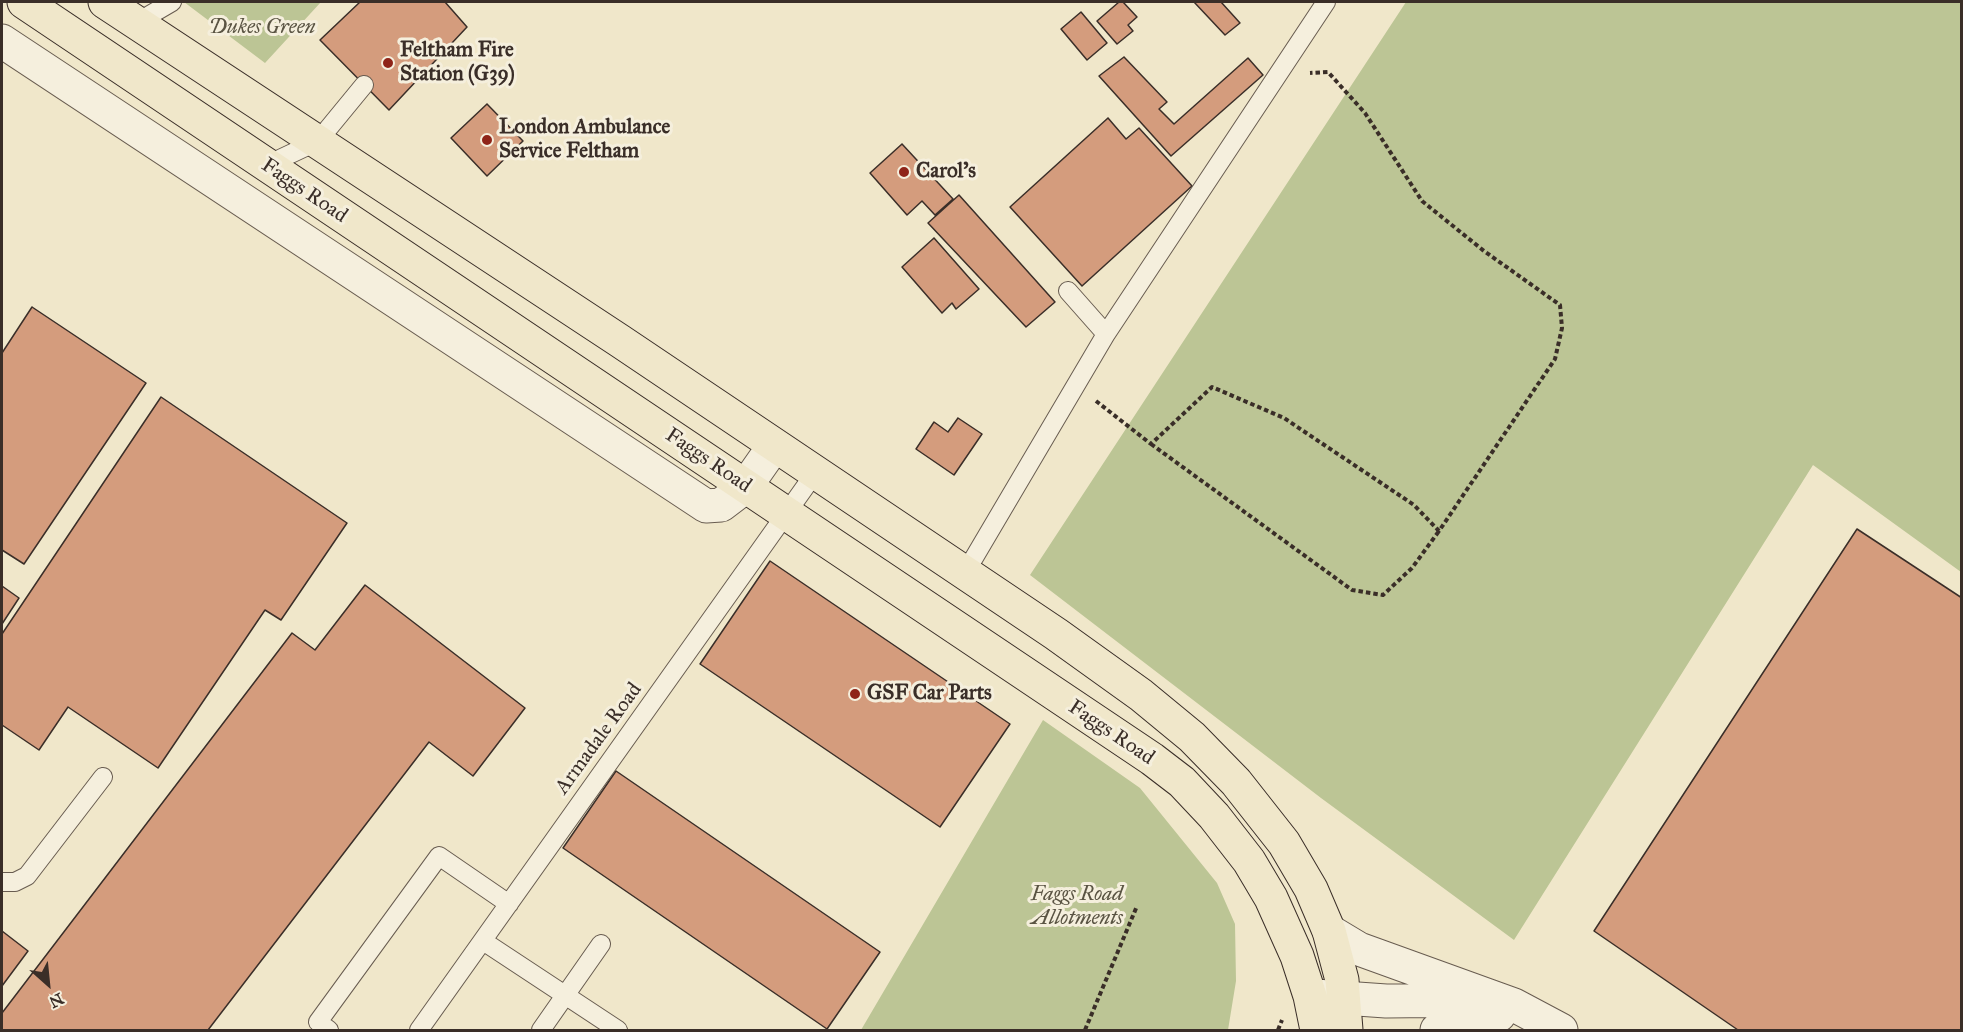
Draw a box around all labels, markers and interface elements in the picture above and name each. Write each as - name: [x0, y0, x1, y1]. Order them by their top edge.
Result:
- park label: Dukes Green: [209, 15, 315, 41]
- place label: Feltham Fire Station (G39): [400, 38, 515, 88]
- marker: Feltham Fire Station (G39): [381, 56, 395, 70]
- place label: London Ambulance Service Feltham: [499, 115, 670, 165]
- marker: London Ambulance Service Feltham: [480, 133, 494, 147]
- street label: Faggs Road: [256, 153, 352, 229]
- place label: Carol's: [916, 159, 976, 185]
- marker: Carol's: [897, 165, 911, 179]
- street label: Faggs Road: [660, 423, 756, 499]
- street label: Armadale Road: [550, 678, 648, 800]
- place label: GSF Car Parts: [867, 681, 992, 707]
- marker: GSF Car Parts: [848, 687, 862, 701]
- street label: Faggs Road: [1063, 695, 1159, 771]
- park label: Faggs Road Allotments: [1031, 882, 1123, 932]
- north arrow: [18, 954, 78, 1014]
- text: N: [46, 989, 67, 1012]

